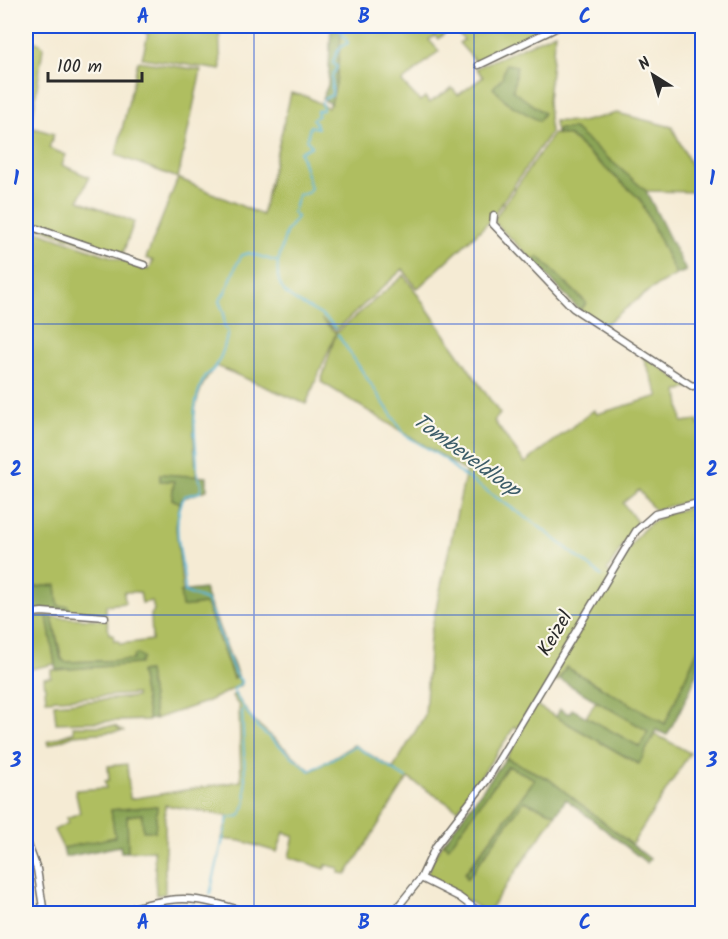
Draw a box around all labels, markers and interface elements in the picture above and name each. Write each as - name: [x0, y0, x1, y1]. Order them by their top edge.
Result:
- text: A: [137, 2, 149, 34]
- text: B: [358, 2, 370, 34]
- text: C: [579, 2, 591, 34]
- scale bar: [48, 45, 142, 83]
- north arrow: [623, 45, 683, 105]
- text: N: [633, 51, 656, 77]
- text: 100 m: [57, 53, 102, 82]
- text: 1: [13, 164, 19, 196]
- text: 1: [709, 164, 715, 196]
- water label: Tombeveldloop: [405, 406, 528, 508]
- text: 2: [10, 455, 22, 487]
- text: 2: [706, 455, 718, 487]
- street label: Keizel: [530, 605, 582, 663]
- text: 3: [10, 746, 22, 778]
- text: 3: [706, 746, 718, 778]
- text: A: [137, 908, 149, 939]
- text: B: [358, 908, 370, 939]
- text: C: [579, 908, 591, 939]

